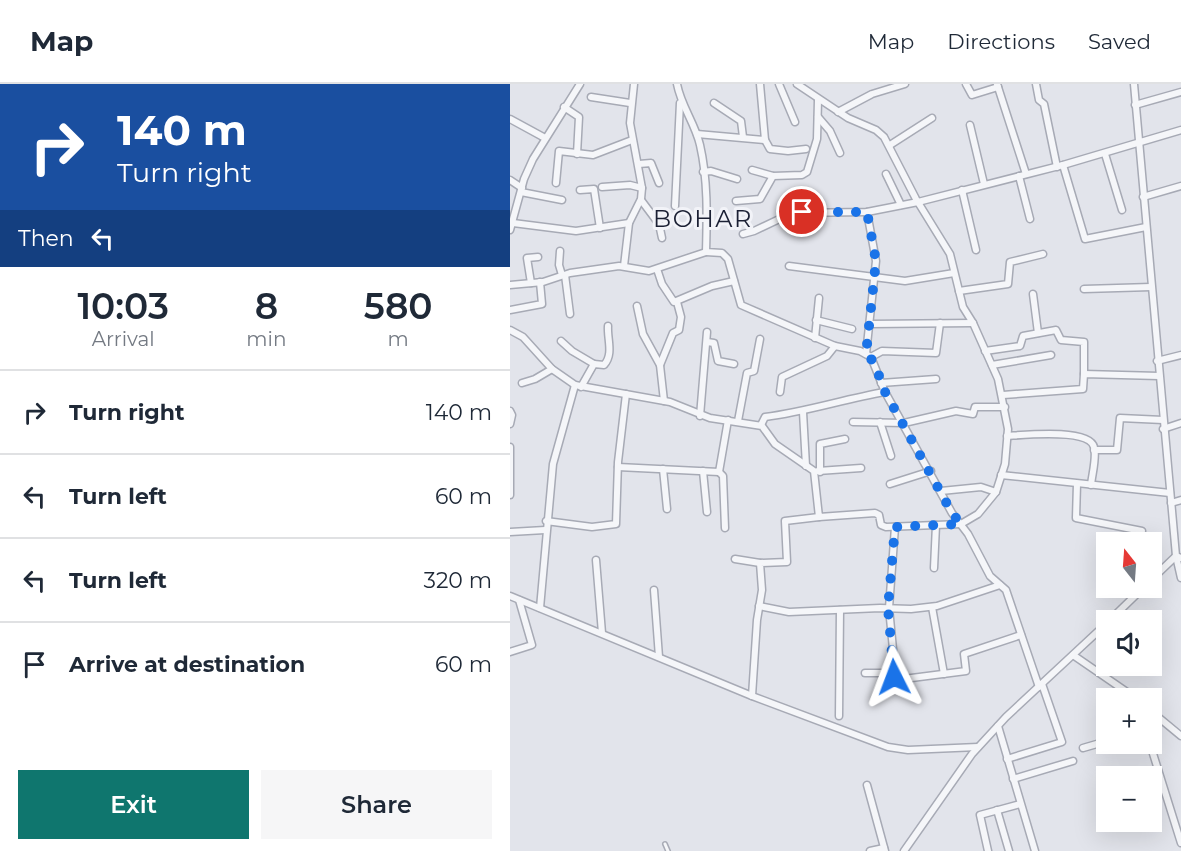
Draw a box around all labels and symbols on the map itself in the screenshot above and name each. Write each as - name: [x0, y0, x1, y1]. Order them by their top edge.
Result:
- pin: [776, 186, 827, 237]
- district label: BOHAR: [653, 204, 753, 233]
- north arrow: [1096, 532, 1162, 598]
- position arrow: [862, 645, 926, 709]

